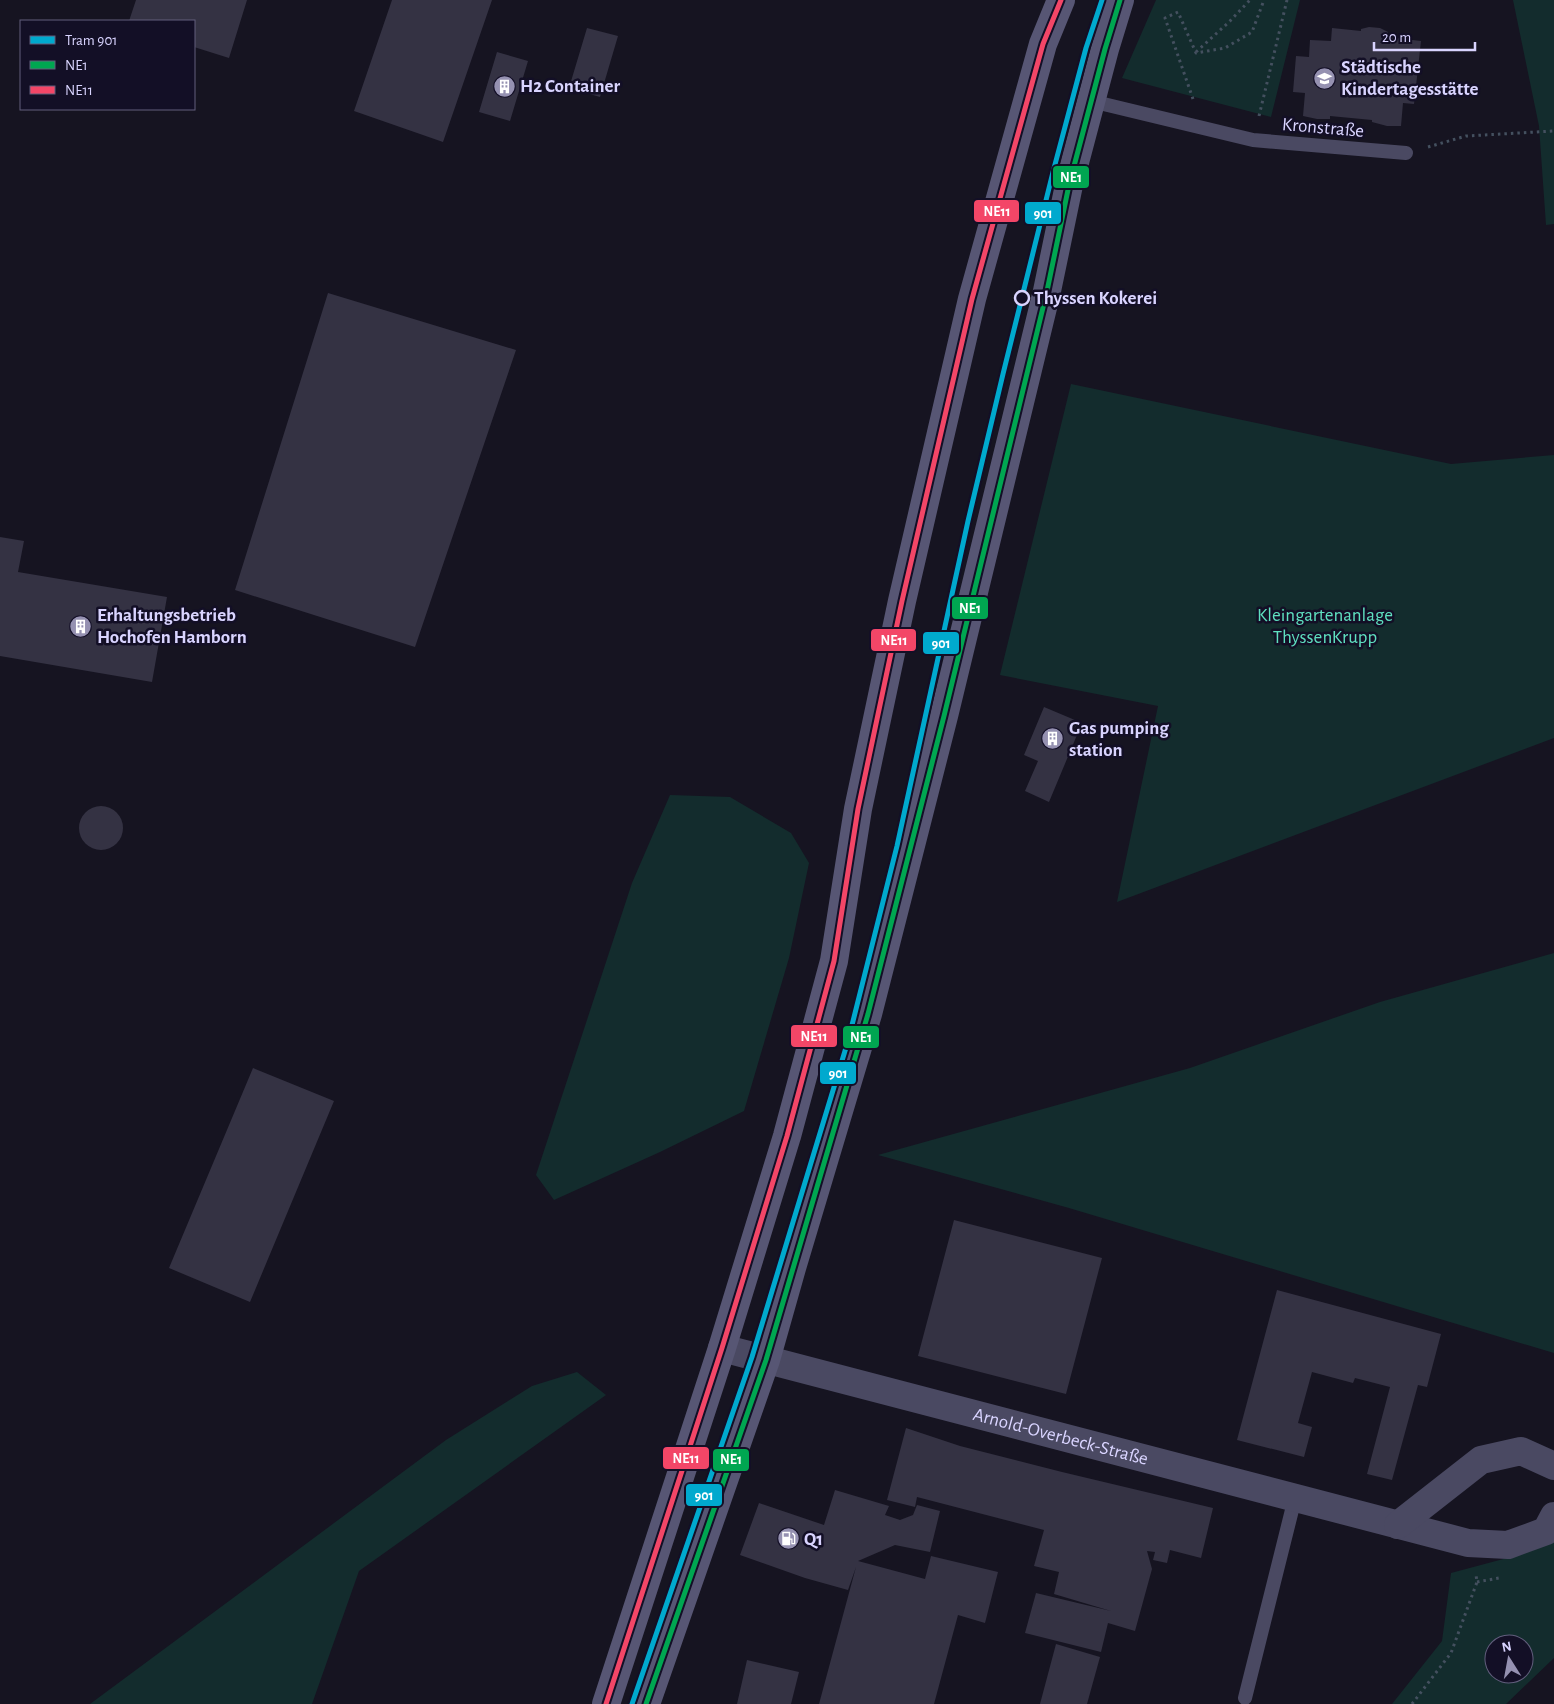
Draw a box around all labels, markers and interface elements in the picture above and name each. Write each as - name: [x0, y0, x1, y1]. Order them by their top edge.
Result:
- legend: [20, 20, 195, 110]
- scale bar: [1374, 20, 1475, 52]
- text: 20 m: [1382, 30, 1411, 45]
- text: Tram 901: [65, 33, 117, 48]
- text: NE1: [65, 58, 88, 73]
- place label: Städtische Kindertagesstätte: [1341, 58, 1479, 99]
- school or university icon: Städtische Kindertagesstätte: [1313, 66, 1337, 90]
- building icon: H2 Container: [492, 74, 516, 98]
- place label: H2 Container: [520, 77, 620, 96]
- text: NE11: [65, 83, 93, 98]
- street label: Kronstraße: [1281, 115, 1365, 141]
- line badge: NE1: [1052, 165, 1090, 189]
- text: NE1: [1060, 171, 1082, 185]
- line badge: NE11: [973, 199, 1020, 223]
- line badge: 901: [1024, 201, 1062, 225]
- text: NE11: [984, 205, 1010, 219]
- text: 901: [1033, 207, 1053, 221]
- place label: Thyssen Kokerei: [1034, 289, 1157, 308]
- marker: Thyssen Kokerei: [1014, 290, 1030, 306]
- line badge: NE1: [951, 596, 989, 620]
- text: NE1: [959, 602, 981, 616]
- place label: Erhaltungsbetrieb Hochofen Hamborn: [97, 606, 247, 647]
- park label: Kleingartenanlage ThyssenKrupp: [1257, 606, 1393, 647]
- building icon: Erhaltungsbetrieb Hochofen Hamborn: [69, 614, 93, 638]
- line badge: NE11: [870, 628, 917, 652]
- line badge: 901: [922, 631, 960, 655]
- text: NE11: [881, 634, 907, 648]
- text: 901: [931, 637, 951, 651]
- place label: Gas pumping station: [1069, 719, 1169, 760]
- building icon: Gas pumping station: [1041, 727, 1065, 751]
- line badge: NE11: [790, 1024, 838, 1048]
- line badge: NE1: [842, 1025, 880, 1049]
- text: NE11: [801, 1030, 827, 1044]
- text: NE1: [850, 1031, 872, 1045]
- line badge: 901: [819, 1061, 857, 1085]
- text: 901: [828, 1067, 848, 1081]
- street label: Arnold-Overbeck-Straße: [971, 1405, 1150, 1468]
- line badge: NE11: [662, 1446, 710, 1470]
- line badge: NE1: [712, 1448, 750, 1472]
- text: NE11: [673, 1452, 699, 1466]
- text: NE1: [720, 1453, 742, 1467]
- line badge: 901: [685, 1483, 723, 1507]
- text: 901: [694, 1489, 714, 1503]
- fuel station icon: Q1: [776, 1527, 800, 1551]
- place label: Q1: [804, 1530, 823, 1549]
- north arrow: [1484, 1634, 1534, 1684]
- text: N: [1501, 1639, 1513, 1655]

